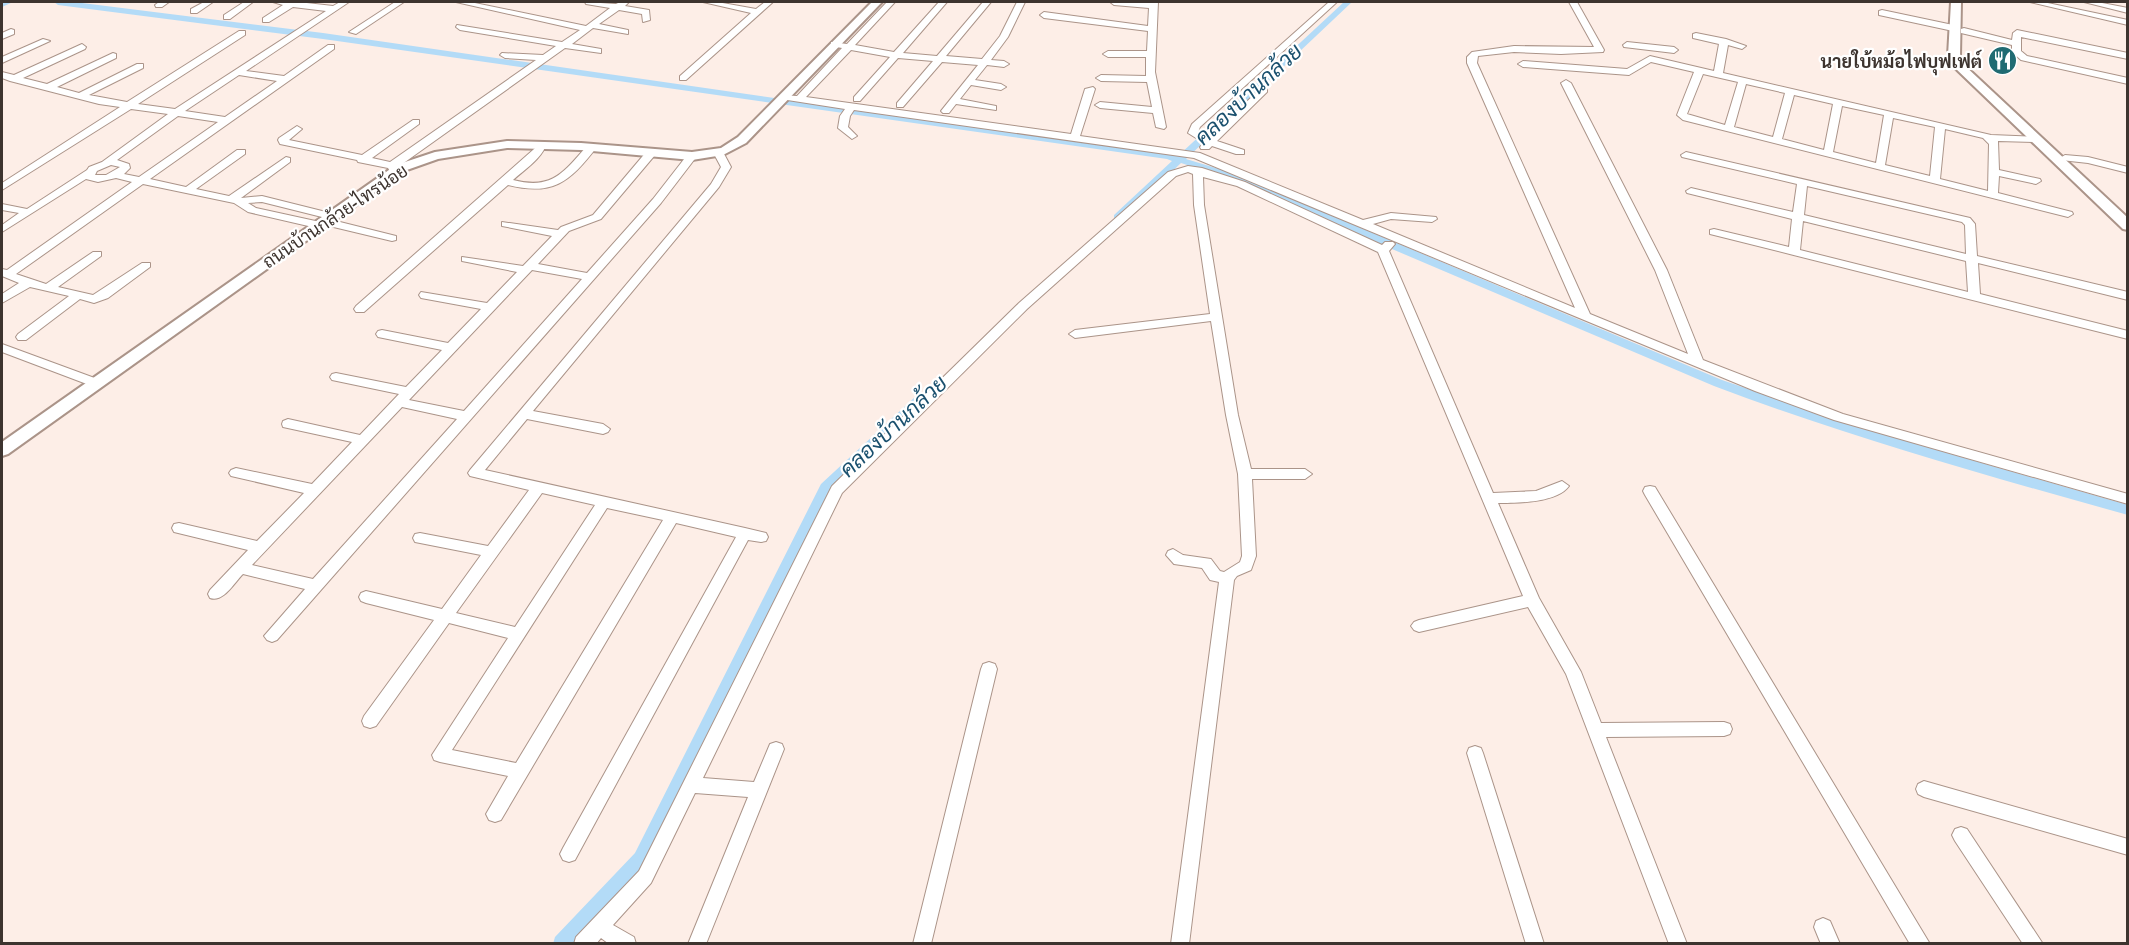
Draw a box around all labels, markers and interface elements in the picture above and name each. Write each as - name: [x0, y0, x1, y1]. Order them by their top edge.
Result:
- water label: คลองบ้านกล้วย: [1188, 36, 1309, 152]
- restaurant icon: นายใบ้หม้อไฟบุฟเฟต์: [1987, 45, 2019, 77]
- place label: นายใบ้หม้อไฟบุฟเฟต์: [1821, 49, 1983, 76]
- street label: ถนนบ้านกล้วย-ไทรน้อย: [257, 158, 413, 274]
- water label: คลองบ้านกล้วย: [833, 368, 954, 484]

